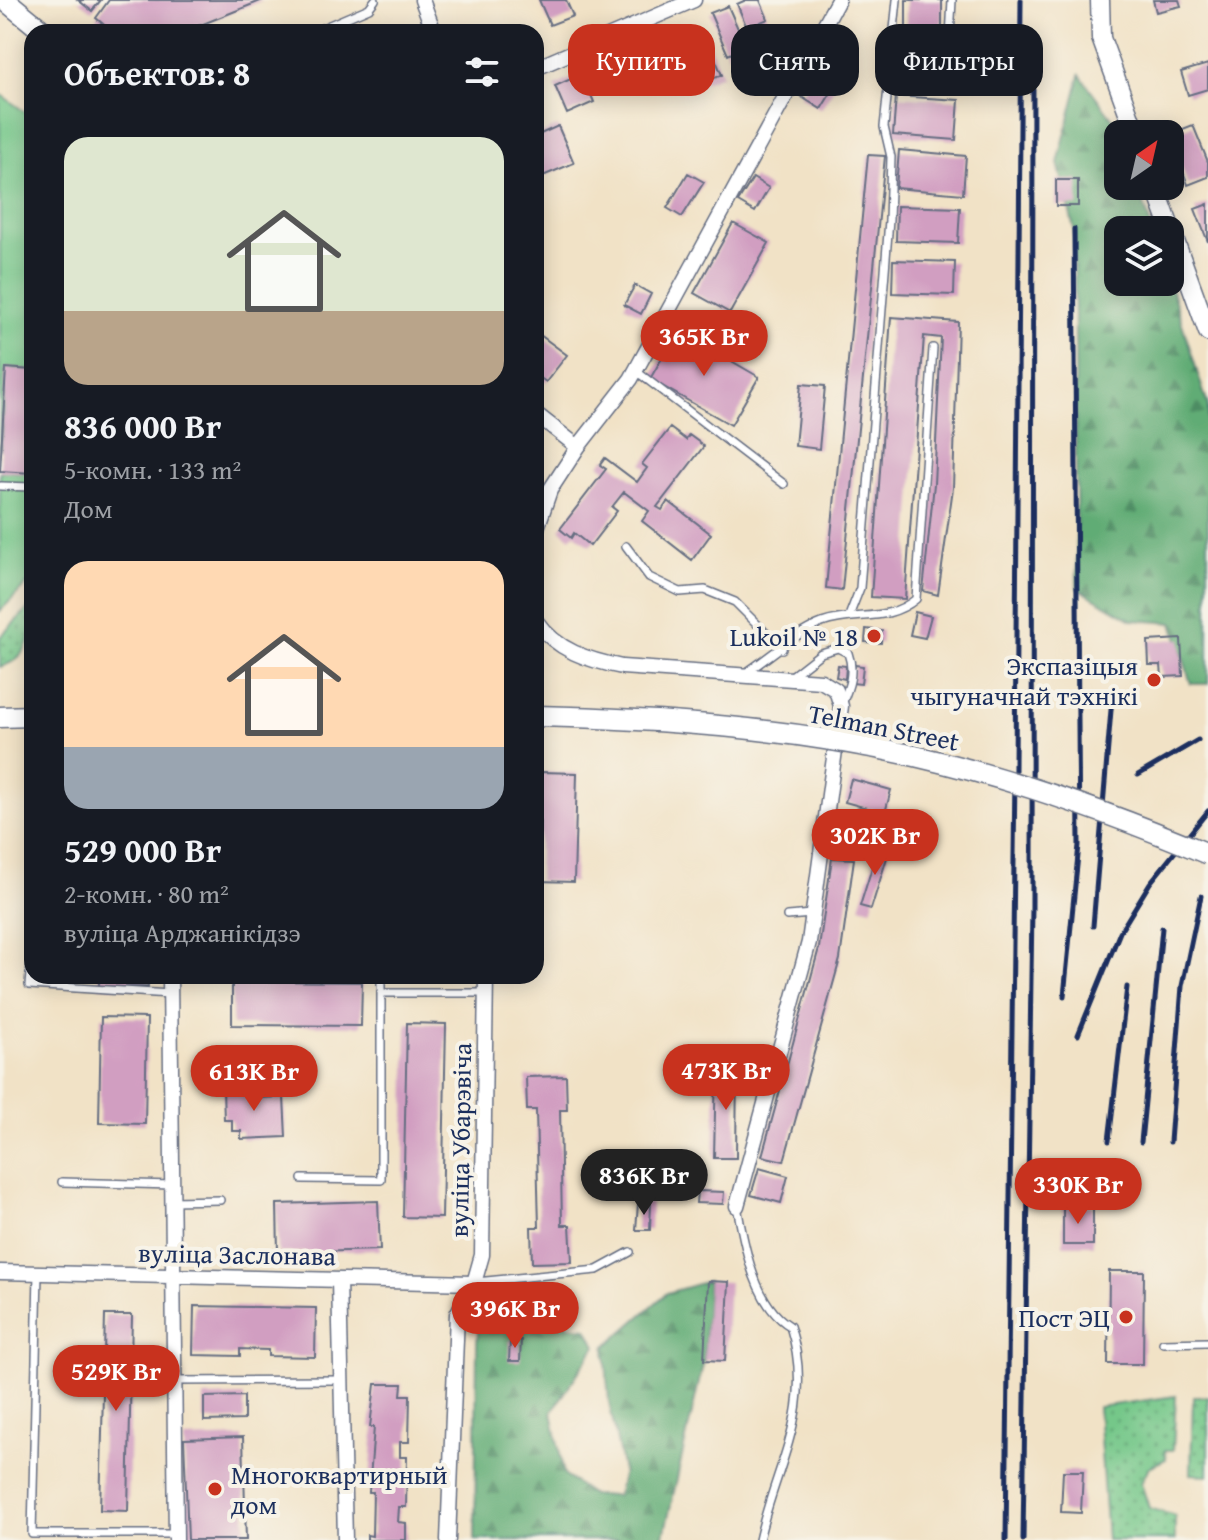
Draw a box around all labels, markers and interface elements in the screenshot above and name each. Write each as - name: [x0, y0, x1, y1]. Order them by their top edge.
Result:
- chip: Купить: [568, 24, 715, 96]
- chip: Снять: [731, 24, 859, 96]
- chip: Фильтры: [875, 24, 1043, 96]
- text: Объектов: 8: [64, 48, 250, 97]
- icon: filters: [460, 50, 504, 94]
- north arrow: [1104, 120, 1184, 200]
- map controls: [1104, 120, 1184, 296]
- icon: home: [212, 189, 356, 333]
- button: layers: [1104, 216, 1184, 296]
- pin: 365K Br: [630, 310, 778, 378]
- text: 365K Br: [659, 316, 749, 355]
- text: 836 000 Br: [64, 401, 221, 450]
- text: 5-комн. · 133 m²: [64, 450, 241, 489]
- text: Дом: [64, 489, 112, 528]
- icon: home: [212, 613, 356, 757]
- place label: Lukoil № 18: [730, 617, 858, 656]
- marker: Lukoil № 18: [865, 627, 883, 645]
- place label: Экспазіцыя чыгуначнай тэхнікі: [910, 646, 1138, 715]
- marker: Экспазіцыя чыгуначнай тэхнікі: [1145, 671, 1163, 689]
- street label: Telman Street: [805, 693, 963, 761]
- pin: 302K Br: [801, 809, 949, 877]
- text: 302K Br: [830, 815, 920, 854]
- text: 529 000 Br: [64, 825, 221, 874]
- text: 2-комн. · 80 m²: [64, 874, 229, 913]
- text: вуліца Арджанікідзэ: [64, 913, 301, 952]
- street label: вуліца Убарэвіча: [439, 1042, 481, 1238]
- pin: 473K Br: [652, 1044, 800, 1112]
- pin: 613K Br: [180, 1045, 328, 1113]
- text: 473K Br: [681, 1050, 771, 1089]
- text: 613K Br: [209, 1051, 299, 1090]
- pin: 836K Br: [570, 1149, 718, 1217]
- text: 836K Br: [599, 1155, 689, 1194]
- pin: 330K Br: [1004, 1158, 1152, 1226]
- text: 330K Br: [1033, 1164, 1123, 1203]
- street label: вуліца Заслонава: [138, 1233, 337, 1275]
- pin: 396K Br: [441, 1282, 589, 1350]
- text: 396K Br: [470, 1288, 560, 1327]
- place label: Пост ЭЦ: [1019, 1298, 1110, 1337]
- marker: Пост ЭЦ: [1117, 1308, 1135, 1326]
- pin: 529K Br: [42, 1345, 190, 1413]
- text: 529K Br: [71, 1351, 161, 1390]
- place label: Многоквартирный дом: [231, 1455, 448, 1524]
- marker: Многоквартирный дом: [206, 1480, 224, 1498]

